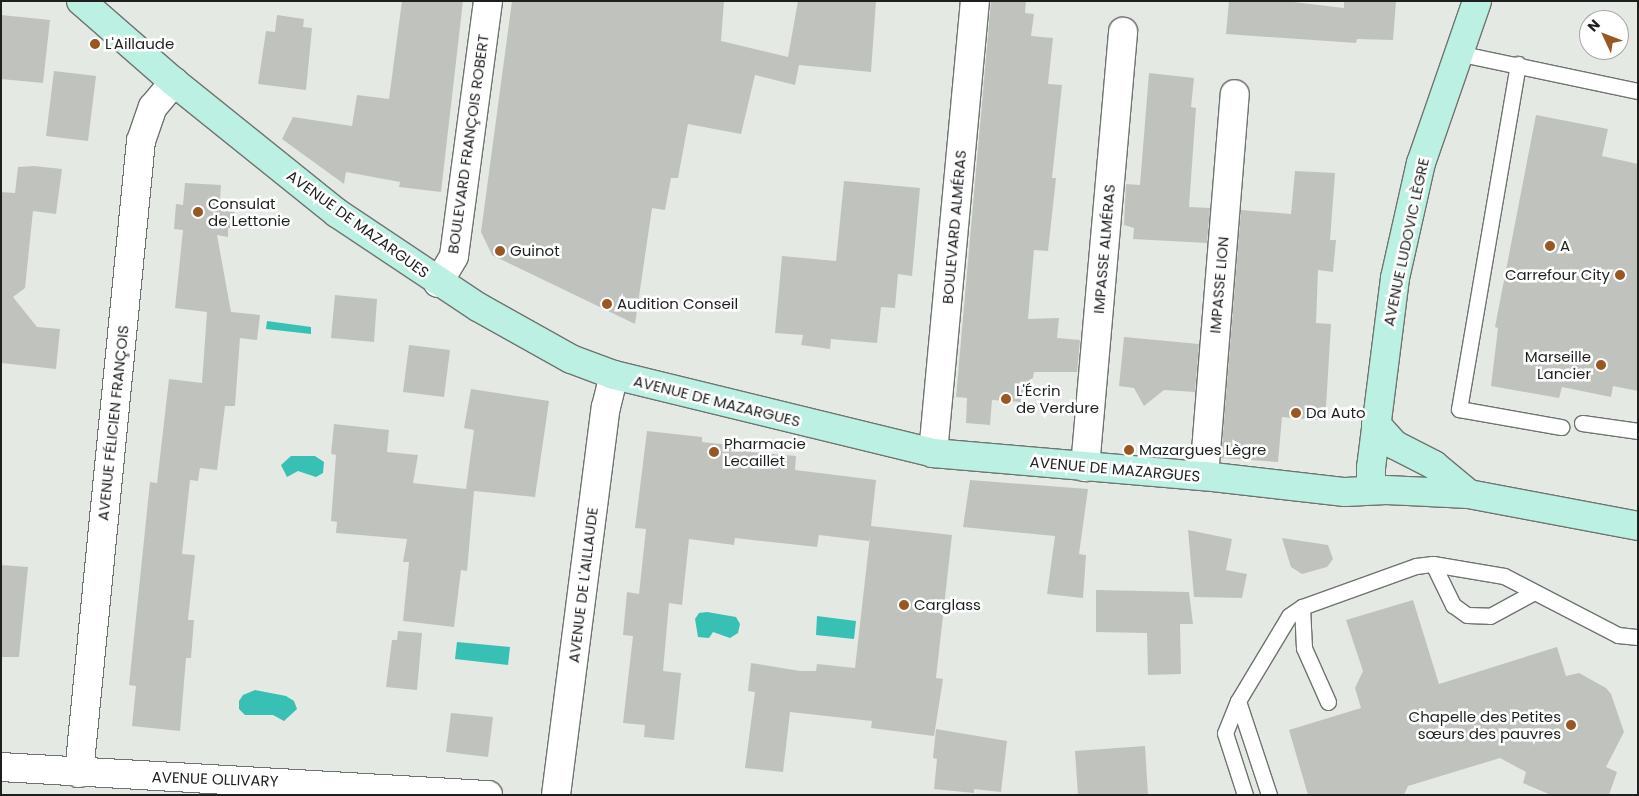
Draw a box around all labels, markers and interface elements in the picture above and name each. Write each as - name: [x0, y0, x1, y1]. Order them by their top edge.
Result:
- north arrow: [1579, 10, 1629, 60]
- text: N: [1583, 15, 1605, 36]
- street label: BOULEVARD FRANÇOIS ROBERT: [444, 33, 492, 255]
- place label: L'Aillaude: [105, 35, 174, 53]
- marker: L'Aillaude: [89, 38, 101, 50]
- street label: BOULEVARD ALMÉRAS: [938, 149, 970, 305]
- street label: AVENUE LUDOVIC LÈGRE: [1379, 156, 1433, 328]
- street label: AVENUE DE MAZARGUES: [283, 166, 433, 282]
- street label: IMPASSE ALMÉRAS: [1089, 183, 1119, 315]
- place label: Consulat de Lettonie: [208, 194, 290, 229]
- marker: Consulat de Lettonie: [192, 206, 204, 218]
- street label: IMPASSE LION: [1206, 236, 1232, 334]
- place label: A: [1560, 237, 1570, 255]
- marker: A: [1544, 240, 1556, 252]
- place label: Guinot: [510, 242, 560, 260]
- marker: Guinot: [494, 245, 506, 257]
- place label: Carrefour City: [1505, 266, 1610, 284]
- marker: Carrefour City: [1614, 269, 1626, 281]
- place label: Audition Conseil: [617, 295, 738, 313]
- marker: Audition Conseil: [601, 298, 613, 310]
- street label: AVENUE FÉLICIEN FRANÇOIS: [94, 324, 132, 522]
- place label: Marseille Lancier: [1525, 347, 1591, 382]
- marker: Marseille Lancier: [1595, 359, 1607, 371]
- street label: AVENUE DE MAZARGUES: [632, 372, 802, 430]
- place label: L'Écrin de Verdure: [1016, 381, 1099, 416]
- marker: L'Écrin de Verdure: [1000, 393, 1012, 405]
- place label: Da Auto: [1306, 404, 1366, 422]
- marker: Da Auto: [1290, 407, 1302, 419]
- place label: Pharmacie Lecaillet: [724, 434, 806, 469]
- place label: Mazargues Lègre: [1139, 441, 1266, 459]
- marker: Mazargues Lègre: [1123, 444, 1135, 456]
- marker: Pharmacie Lecaillet: [708, 446, 720, 458]
- street label: AVENUE DE MAZARGUES: [1029, 453, 1201, 485]
- street label: AVENUE DE L'AILLAUDE: [565, 506, 601, 664]
- place label: Carglass: [914, 596, 981, 614]
- marker: Carglass: [898, 599, 910, 611]
- place label: Chapelle des Petites sœurs des pauvres: [1409, 707, 1561, 742]
- marker: Chapelle des Petites sœurs des pauvres: [1565, 719, 1577, 731]
- street label: AVENUE OLLIVARY: [151, 768, 279, 790]

